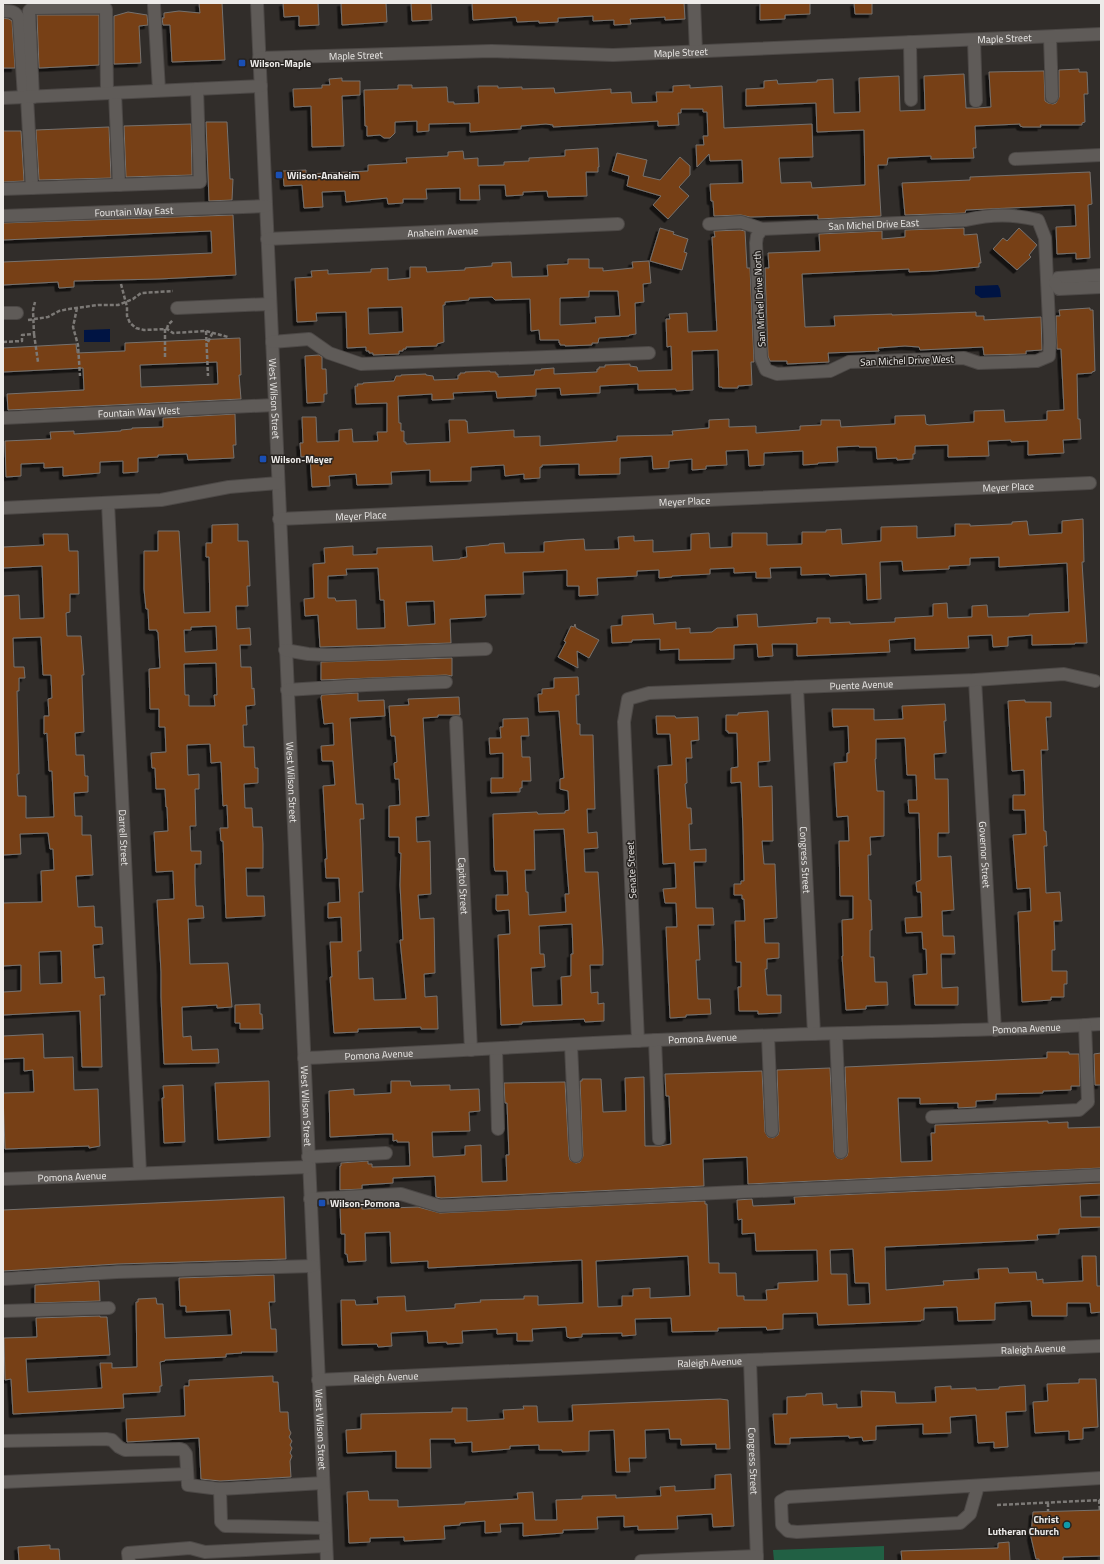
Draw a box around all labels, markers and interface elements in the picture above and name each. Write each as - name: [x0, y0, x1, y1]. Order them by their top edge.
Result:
- street label: Maple Street: [977, 30, 1032, 47]
- street label: Maple Street: [653, 44, 709, 61]
- street label: Maple Street: [329, 47, 384, 64]
- place label: Wilson-Maple: [250, 56, 311, 71]
- marker: Wilson-Maple: [237, 58, 247, 68]
- place label: Wilson-Anaheim: [287, 168, 360, 183]
- marker: Wilson-Anaheim: [274, 170, 284, 180]
- street label: Fountain Way East: [94, 203, 174, 221]
- street label: San Michel Drive East: [828, 215, 920, 234]
- street label: Anaheim Avenue: [407, 223, 479, 241]
- street label: San Michel Drive North: [749, 251, 770, 347]
- street label: San Michel Drive West: [860, 351, 955, 370]
- street label: West Wilson Street: [265, 358, 284, 440]
- street label: Fountain Way West: [98, 403, 181, 421]
- place label: Wilson-Meyer: [271, 452, 333, 467]
- marker: Wilson-Meyer: [258, 454, 268, 464]
- street label: Meyer Place: [982, 478, 1034, 496]
- street label: Meyer Place: [659, 493, 711, 510]
- street label: Meyer Place: [335, 507, 387, 524]
- street label: Puente Avenue: [829, 676, 894, 694]
- street label: West Wilson Street: [282, 742, 301, 823]
- street label: Darrell Street: [115, 809, 132, 866]
- street label: Governor Street: [975, 821, 994, 889]
- street label: Congress Street: [796, 826, 814, 894]
- street label: Senate Street: [622, 840, 640, 899]
- street label: Capitol Street: [454, 857, 472, 915]
- street label: Pomona Avenue: [992, 1020, 1061, 1037]
- street label: Pomona Avenue: [668, 1030, 737, 1047]
- street label: Pomona Avenue: [344, 1046, 414, 1064]
- street label: West Wilson Street: [297, 1065, 315, 1147]
- street label: Pomona Avenue: [37, 1168, 107, 1186]
- place label: Wilson-Pomona: [330, 1196, 400, 1211]
- marker: Wilson-Pomona: [317, 1198, 327, 1208]
- street label: Raleigh Avenue: [1001, 1340, 1066, 1358]
- street label: Raleigh Avenue: [677, 1353, 742, 1371]
- street label: Raleigh Avenue: [353, 1368, 419, 1386]
- street label: West Wilson Street: [311, 1389, 330, 1471]
- street label: Congress Street: [744, 1427, 762, 1495]
- place label: Christ Lutheran Church: [988, 1512, 1059, 1539]
- marker: Christ Lutheran Church: [1062, 1520, 1072, 1530]

